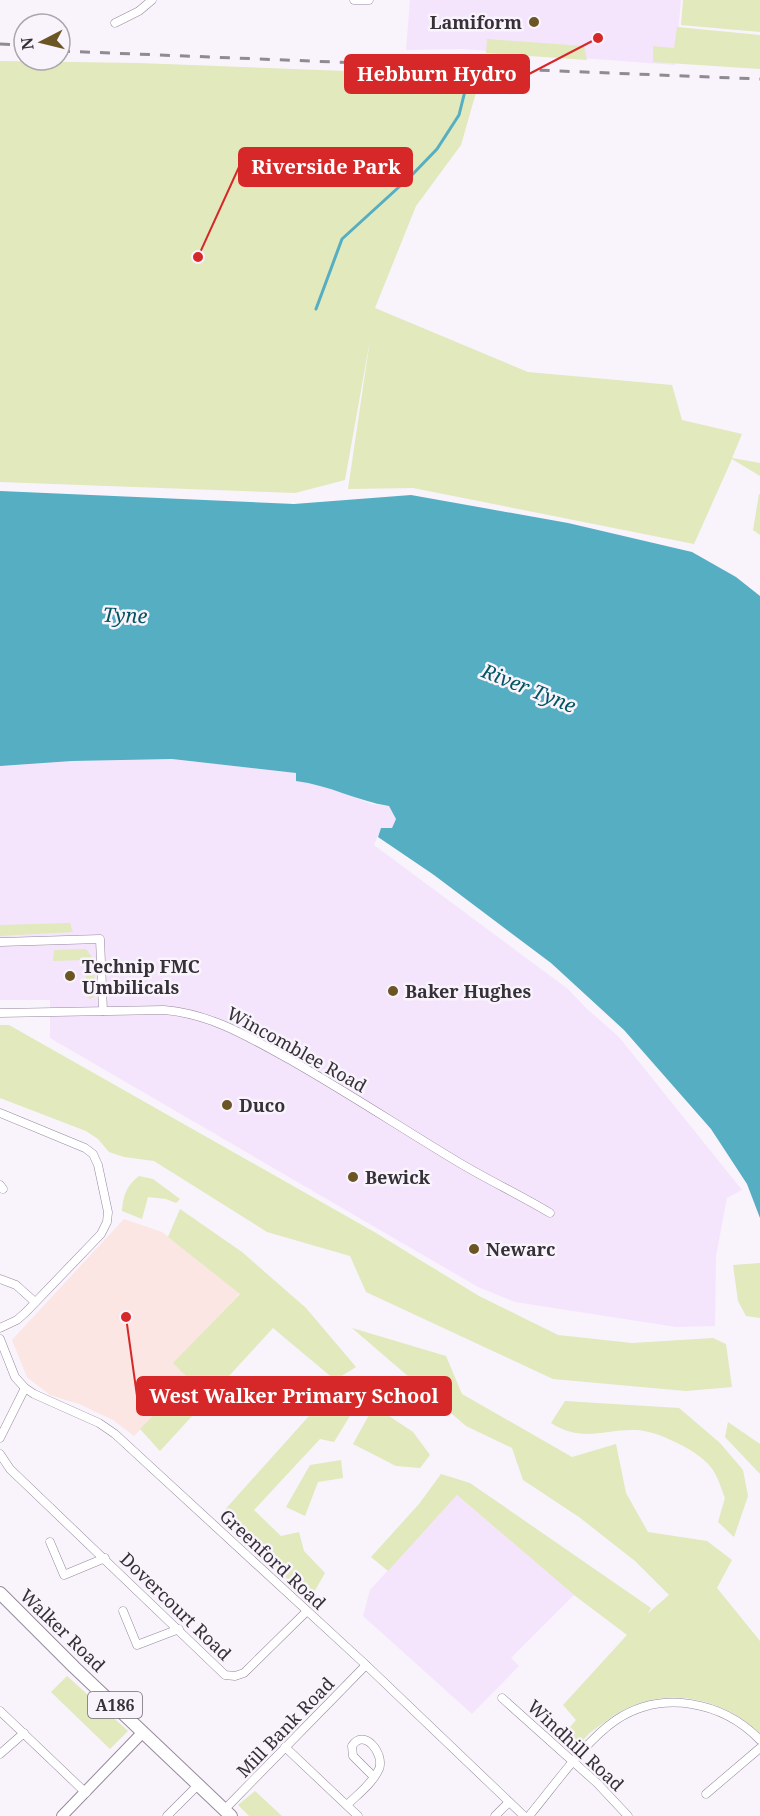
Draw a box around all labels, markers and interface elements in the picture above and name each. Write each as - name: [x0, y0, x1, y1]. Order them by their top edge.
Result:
- place label: Lamiform: [430, 10, 522, 34]
- north arrow: [12, 12, 72, 72]
- marker: Lamiform: [527, 15, 541, 29]
- text: N: [15, 36, 39, 51]
- callout: Hebburn Hydro: [345, 55, 529, 93]
- text: Hebburn Hydro: [357, 60, 517, 87]
- callout: Riverside Park: [239, 148, 412, 186]
- text: Riverside Park: [251, 153, 401, 180]
- water label: Tyne: [102, 601, 148, 629]
- water label: River Tyne: [477, 657, 580, 719]
- place label: Technip FMC Umbilicals: [82, 954, 200, 999]
- marker: Technip FMC Umbilicals: [63, 969, 77, 983]
- place label: Baker Hughes: [405, 979, 532, 1003]
- marker: Baker Hughes: [386, 984, 400, 998]
- street label: Wincomblee Road: [223, 1001, 371, 1097]
- place label: Duco: [239, 1093, 285, 1117]
- marker: Duco: [220, 1098, 234, 1112]
- place label: Bewick: [365, 1165, 431, 1189]
- marker: Bewick: [346, 1170, 360, 1184]
- place label: Newarc: [486, 1237, 556, 1261]
- marker: Newarc: [467, 1242, 481, 1256]
- callout: West Walker Primary School: [137, 1377, 451, 1415]
- text: West Walker Primary School: [149, 1382, 439, 1409]
- street label: Greenford Road: [215, 1504, 331, 1614]
- street label: Dovercourt Road: [115, 1547, 237, 1665]
- street label: Walker Road: [15, 1583, 111, 1677]
- street label: Mill Bank Road: [231, 1672, 339, 1782]
- road number: A186: [88, 1692, 142, 1718]
- street label: Windhill Road: [523, 1694, 629, 1796]

